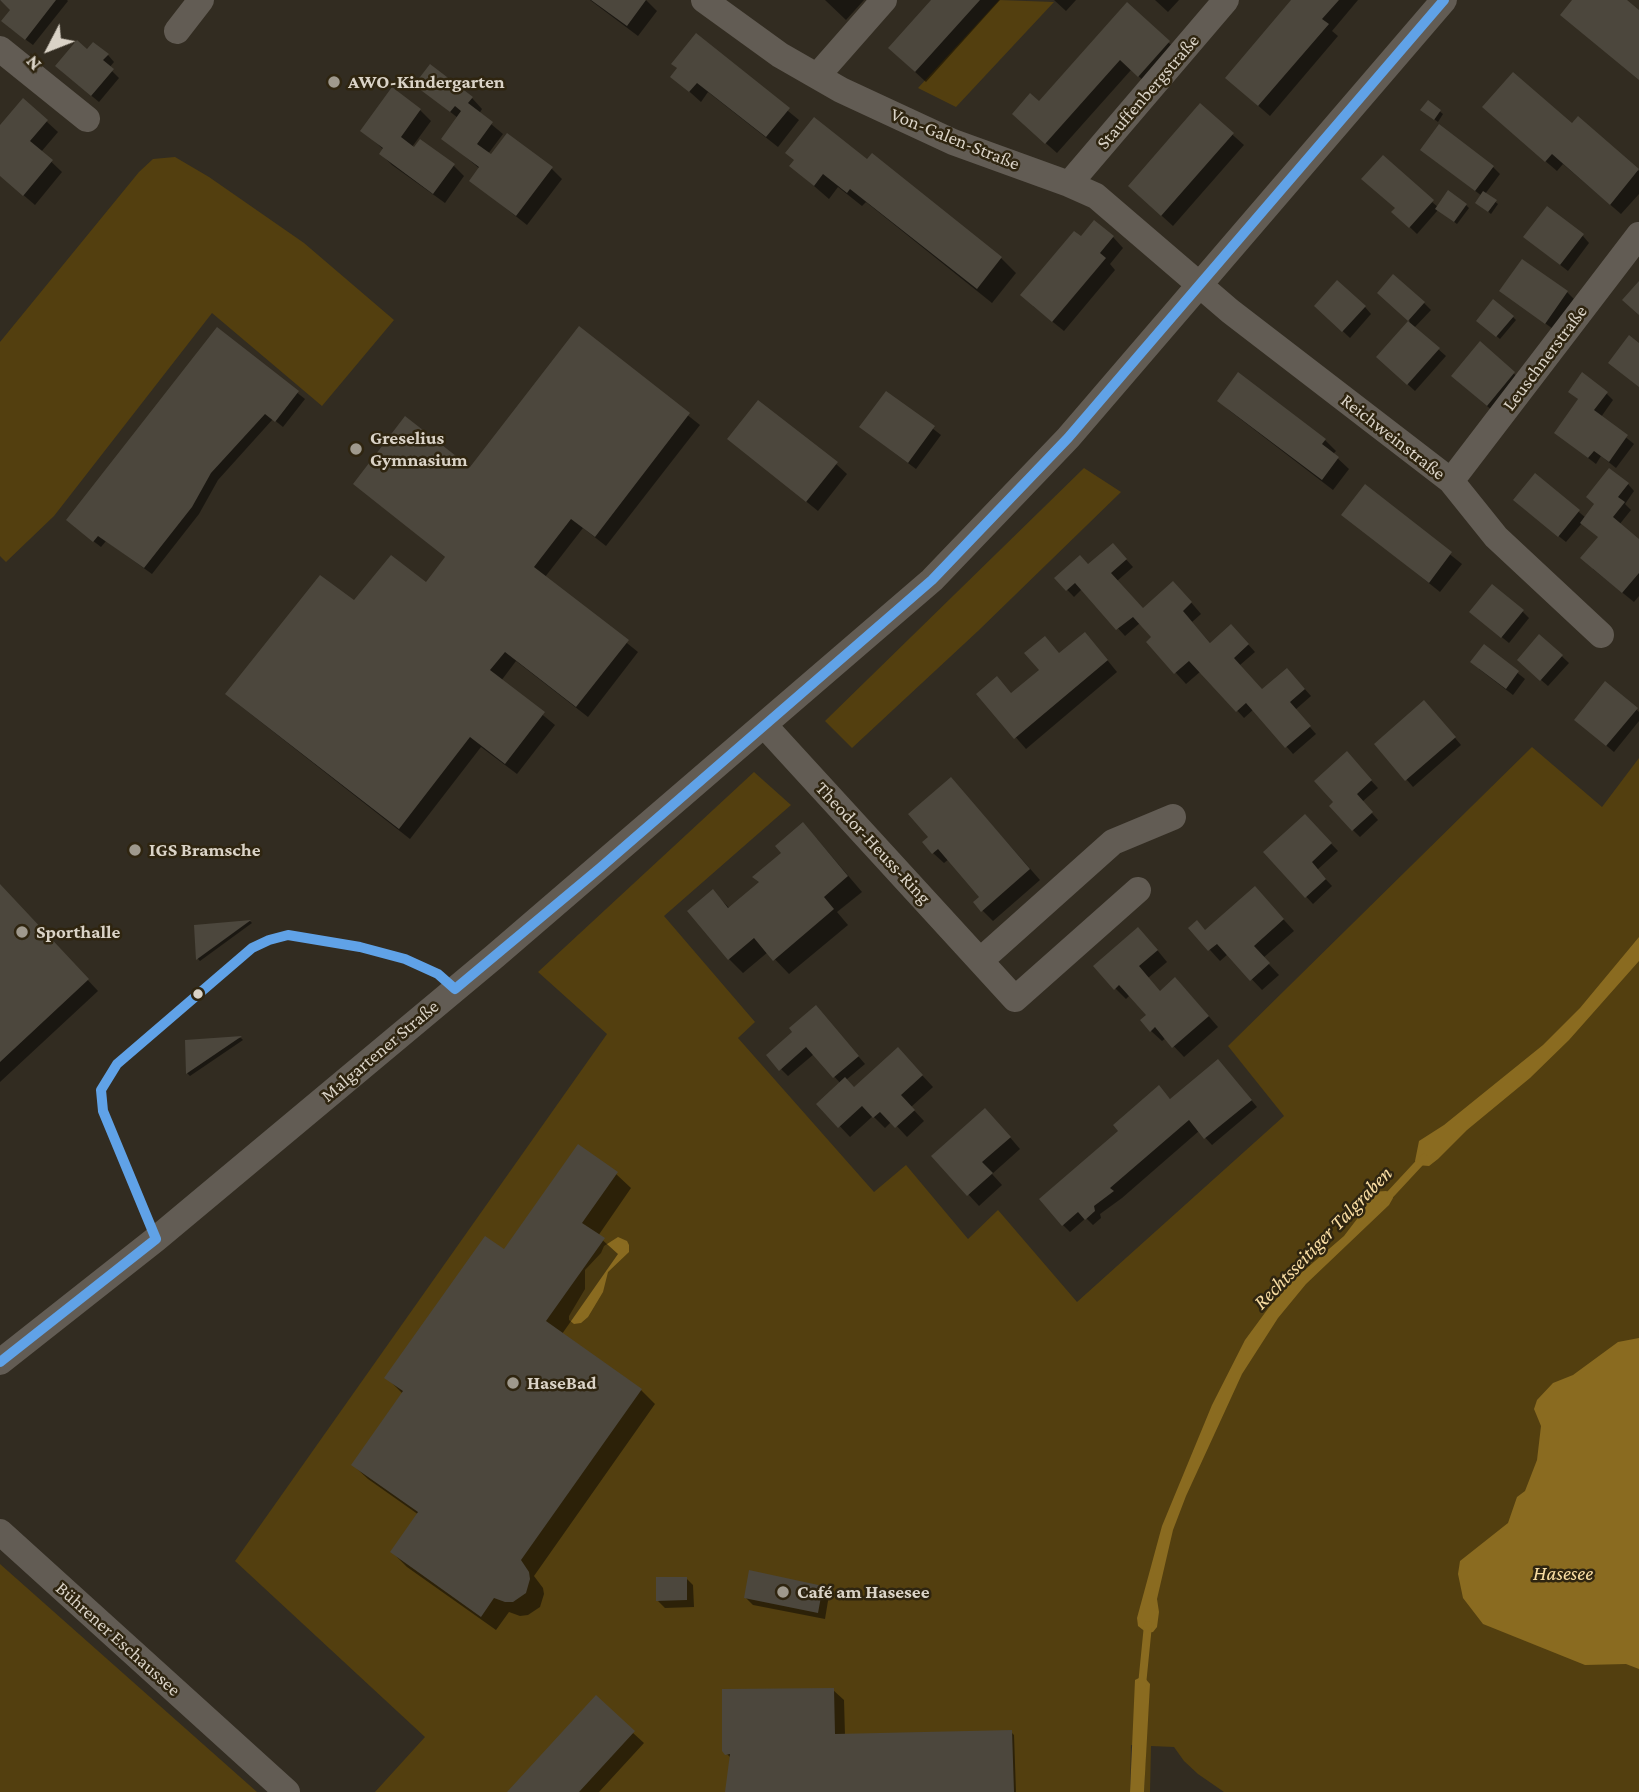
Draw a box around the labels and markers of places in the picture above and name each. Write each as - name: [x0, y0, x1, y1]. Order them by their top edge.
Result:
- place label: AWO-Kindergarten: [348, 71, 505, 93]
- marker: AWO-Kindergarten: [326, 74, 342, 90]
- place label: Greselius Gymnasium: [370, 427, 468, 471]
- marker: Greselius Gymnasium: [348, 441, 364, 457]
- place label: IGS Bramsche: [149, 839, 260, 861]
- marker: IGS Bramsche: [127, 842, 143, 858]
- place label: Sporthalle: [36, 921, 120, 943]
- marker: Sporthalle: [14, 924, 30, 940]
- unlabelled marker: [191, 987, 205, 1001]
- place label: HaseBad: [527, 1372, 597, 1394]
- marker: HaseBad: [505, 1375, 521, 1391]
- place label: Café am Hasesee: [797, 1581, 929, 1603]
- marker: Café am Hasesee: [775, 1584, 791, 1600]

